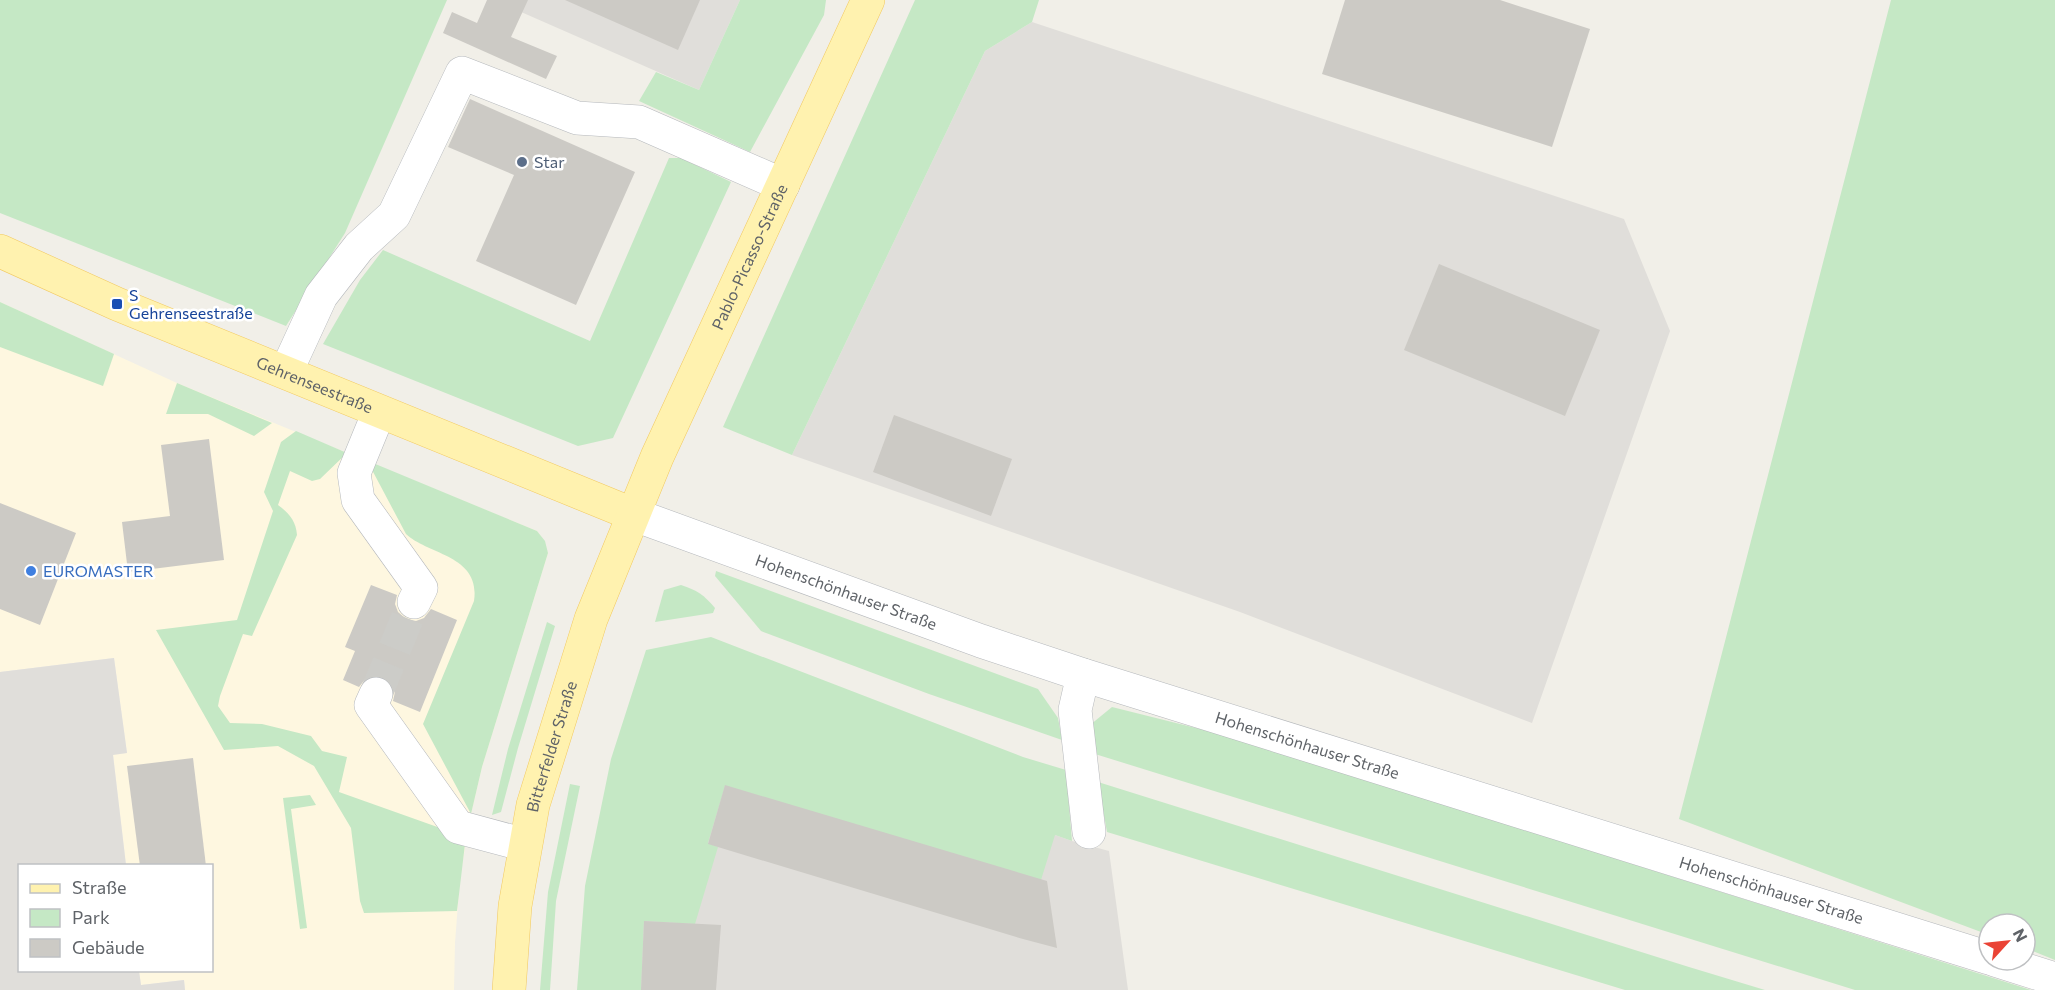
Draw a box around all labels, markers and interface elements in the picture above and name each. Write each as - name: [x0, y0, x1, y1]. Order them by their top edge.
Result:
- place label: Star: [534, 152, 565, 171]
- marker: Star: [515, 155, 529, 169]
- street label: Pablo-Picasso-Straße: [707, 181, 791, 332]
- place label: S Gehrenseestraße: [129, 285, 253, 322]
- marker: S Gehrenseestraße: [110, 297, 124, 311]
- street label: Gehrenseestraße: [254, 352, 376, 416]
- street label: Hohenschönhauser Straße: [753, 550, 940, 633]
- place label: EUROMASTER: [43, 561, 154, 580]
- marker: EUROMASTER: [24, 564, 38, 578]
- street label: Bitterfelder Straße: [522, 678, 580, 814]
- street label: Hohenschönhauser Straße: [1213, 707, 1402, 782]
- street label: Hohenschönhauser Straße: [1677, 852, 1866, 927]
- legend: [18, 864, 213, 972]
- text: Straße: [72, 876, 127, 898]
- text: Park: [72, 906, 110, 928]
- north arrow: [1977, 912, 2037, 972]
- text: N: [2010, 925, 2032, 945]
- text: Gebäude: [72, 936, 145, 958]

